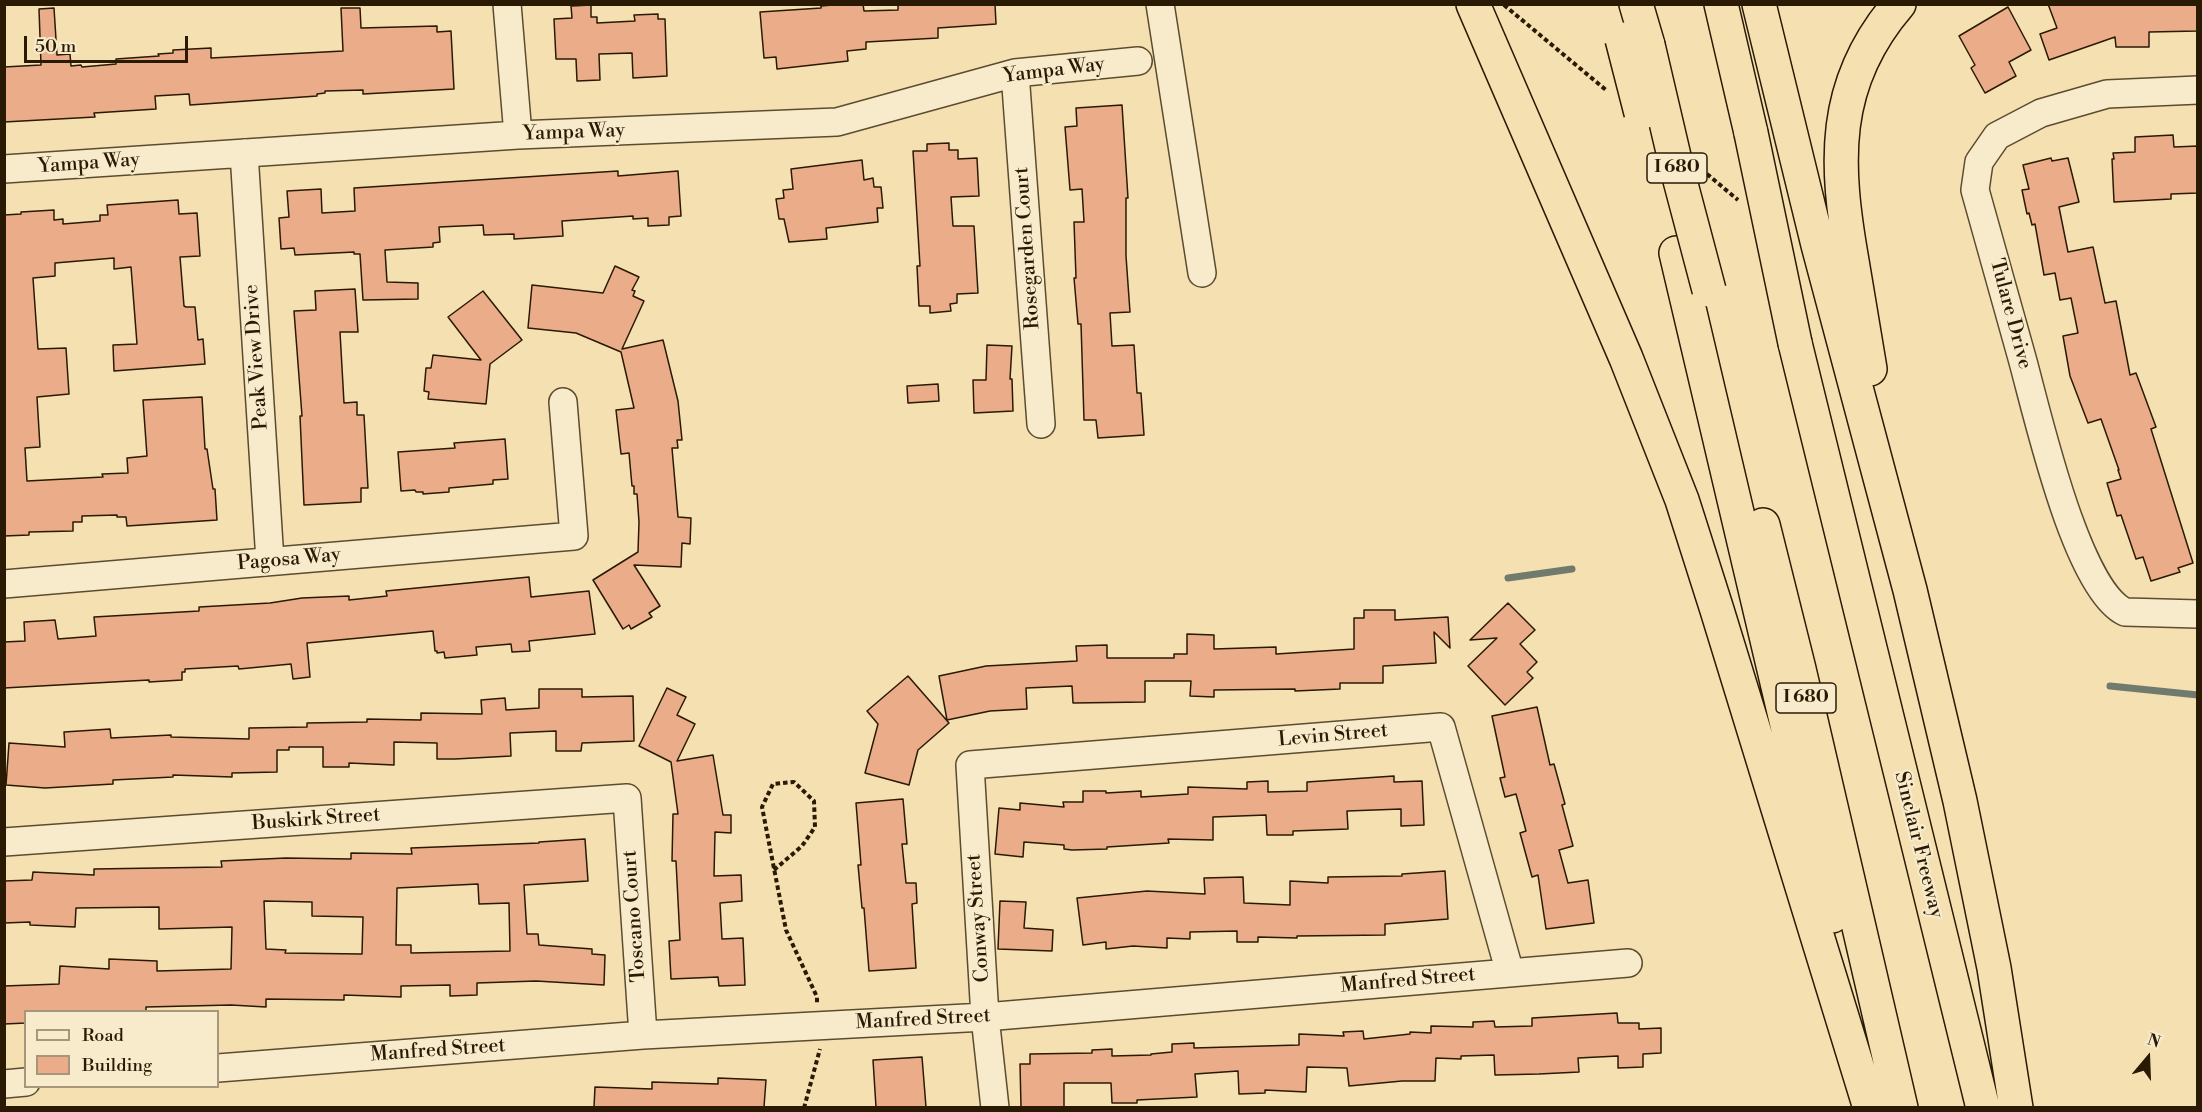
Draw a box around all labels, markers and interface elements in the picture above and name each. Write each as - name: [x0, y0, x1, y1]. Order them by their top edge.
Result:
- scale bar: [27, 24, 190, 62]
- text: 50 m: [35, 35, 76, 58]
- street label: Yampa Way: [1002, 53, 1106, 89]
- street label: Yampa Way: [523, 119, 625, 147]
- street label: Yampa Way: [37, 148, 141, 180]
- road number: I 680: [1647, 153, 1707, 183]
- street label: Rosegarden Court: [1010, 166, 1046, 330]
- street label: Tulare Drive: [1984, 256, 2036, 372]
- street label: Peak View Drive: [240, 283, 274, 431]
- street label: Pagosa Way: [236, 544, 342, 576]
- road number: I 680: [1776, 683, 1836, 713]
- street label: Levin Street: [1277, 719, 1389, 753]
- street label: Sinclair Freeway: [1888, 769, 1948, 921]
- street label: Buskirk Street: [251, 804, 381, 836]
- street label: Toscano Court: [618, 849, 652, 983]
- street label: Conway Street: [963, 853, 995, 983]
- street label: Manfred Street: [1340, 963, 1476, 999]
- street label: Manfred Street: [855, 1004, 991, 1036]
- legend: [24, 1010, 219, 1088]
- text: Road: [82, 1024, 124, 1047]
- north arrow: [2118, 1028, 2178, 1088]
- text: N: [2145, 1029, 2163, 1052]
- street label: Manfred Street: [370, 1034, 506, 1068]
- text: Building: [82, 1054, 152, 1077]

